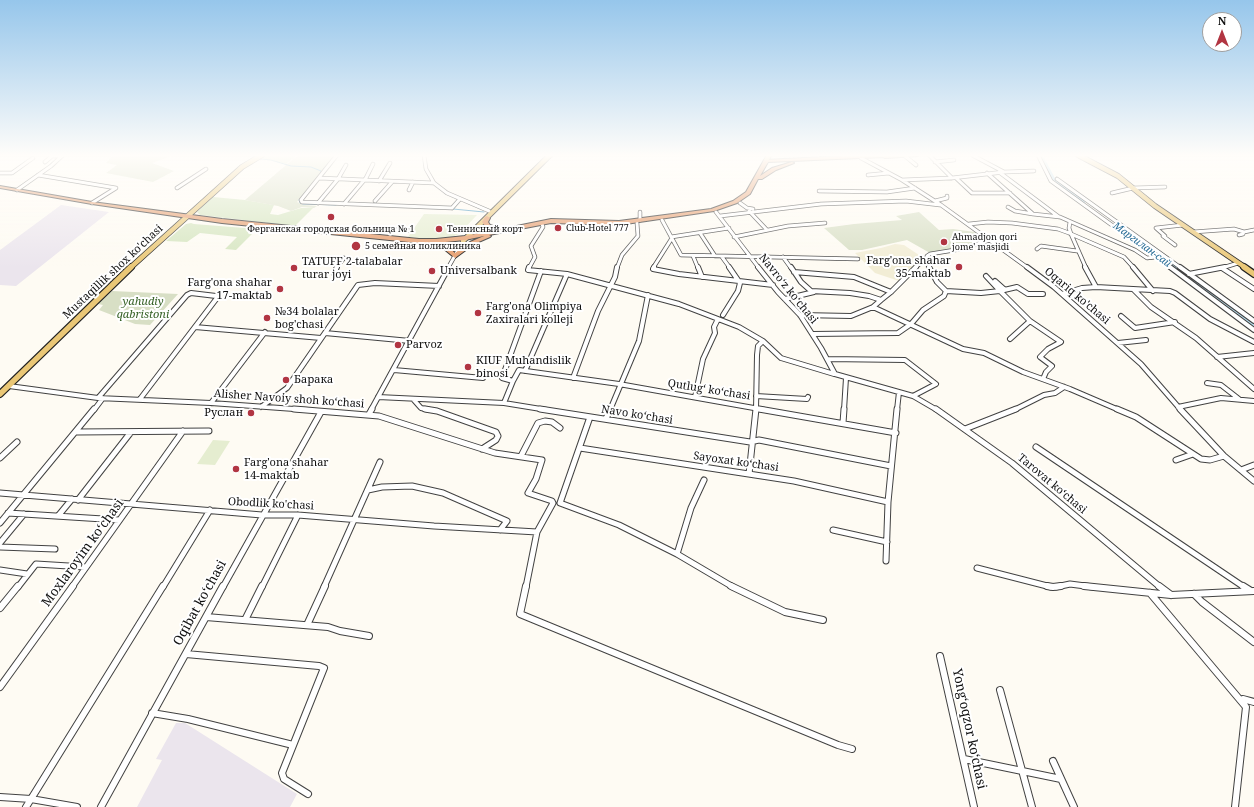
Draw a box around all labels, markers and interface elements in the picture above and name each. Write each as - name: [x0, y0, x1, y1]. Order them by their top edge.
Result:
- north arrow: [1202, 12, 1242, 52]
- text: N: [1218, 13, 1226, 28]
- marker: Ферганская городская больница № 1: [326, 212, 336, 222]
- water label: Маргилан-сай: [1111, 220, 1173, 270]
- street label: Mustaqillik shox ko'chasi: [60, 222, 166, 322]
- marker: Club-Hotel 777: [553, 223, 563, 233]
- place label: Club-Hotel 777: [566, 223, 629, 233]
- place label: Ферганская городская больница № 1: [247, 224, 415, 234]
- marker: Теннисный корт: [434, 224, 444, 234]
- place label: Теннисный корт: [447, 224, 523, 234]
- place label: Ahmadjon qori jome' masjidi: [952, 232, 1017, 253]
- marker: Ahmadjon qori jome' masjidi: [939, 237, 949, 247]
- marker: 5 семейная поликлиника: [350, 240, 362, 252]
- place label: 5 семейная поликлиника: [365, 241, 481, 251]
- street label: Navroʻz koʻchasi: [756, 251, 820, 327]
- place label: Farg'ona shahar 35-maktab: [866, 254, 951, 280]
- place label: TATUFF 2-talabalar turar joyi: [302, 255, 403, 281]
- marker: Farg'ona shahar 35-maktab: [954, 262, 964, 272]
- marker: TATUFF 2-talabalar turar joyi: [289, 263, 299, 273]
- place label: Universalbank: [440, 264, 517, 278]
- street label: Oqariq ko'chasi: [1042, 265, 1112, 327]
- marker: Universalbank: [427, 266, 437, 276]
- place label: Farg'ona shahar 17-maktab: [187, 276, 272, 302]
- marker: Farg'ona shahar 17-maktab: [275, 284, 285, 294]
- park label: yahudiy qabristoni: [117, 295, 169, 321]
- place label: Farg'ona Olimpiya Zaxiralari kolleji: [486, 300, 582, 326]
- place label: №34 bolalar bog'chasi: [275, 305, 339, 331]
- marker: Farg'ona Olimpiya Zaxiralari kolleji: [473, 308, 483, 318]
- marker: №34 bolalar bog'chasi: [262, 313, 272, 323]
- place label: Parvoz: [406, 338, 442, 352]
- marker: Parvoz: [393, 340, 403, 350]
- place label: KIUF Muhandislik binosi: [476, 354, 571, 380]
- marker: KIUF Muhandislik binosi: [463, 362, 473, 372]
- place label: Барака: [294, 373, 333, 387]
- marker: Барака: [281, 375, 291, 385]
- street label: Qutlugʻ koʻchasi: [667, 377, 751, 403]
- street label: Alisher Navoiy shoh koʻchasi: [213, 387, 365, 411]
- street label: Navo koʻchasi: [600, 403, 674, 427]
- place label: Руслан: [204, 406, 243, 420]
- marker: Руслан: [246, 408, 256, 418]
- street label: Sayoxat koʻchasi: [692, 449, 780, 475]
- street label: Tarovat koʻchasi: [1015, 451, 1089, 517]
- place label: Farg'ona shahar 14-maktab: [244, 456, 329, 482]
- marker: Farg'ona shahar 14-maktab: [231, 464, 241, 474]
- street label: Obodlik ko'chasi: [228, 495, 314, 513]
- street label: Moxlaroyim koʻchasi: [39, 496, 127, 610]
- street label: Oqibat koʻchasi: [170, 558, 230, 648]
- street label: Yongʻoqzor koʻchasi: [949, 667, 989, 791]

